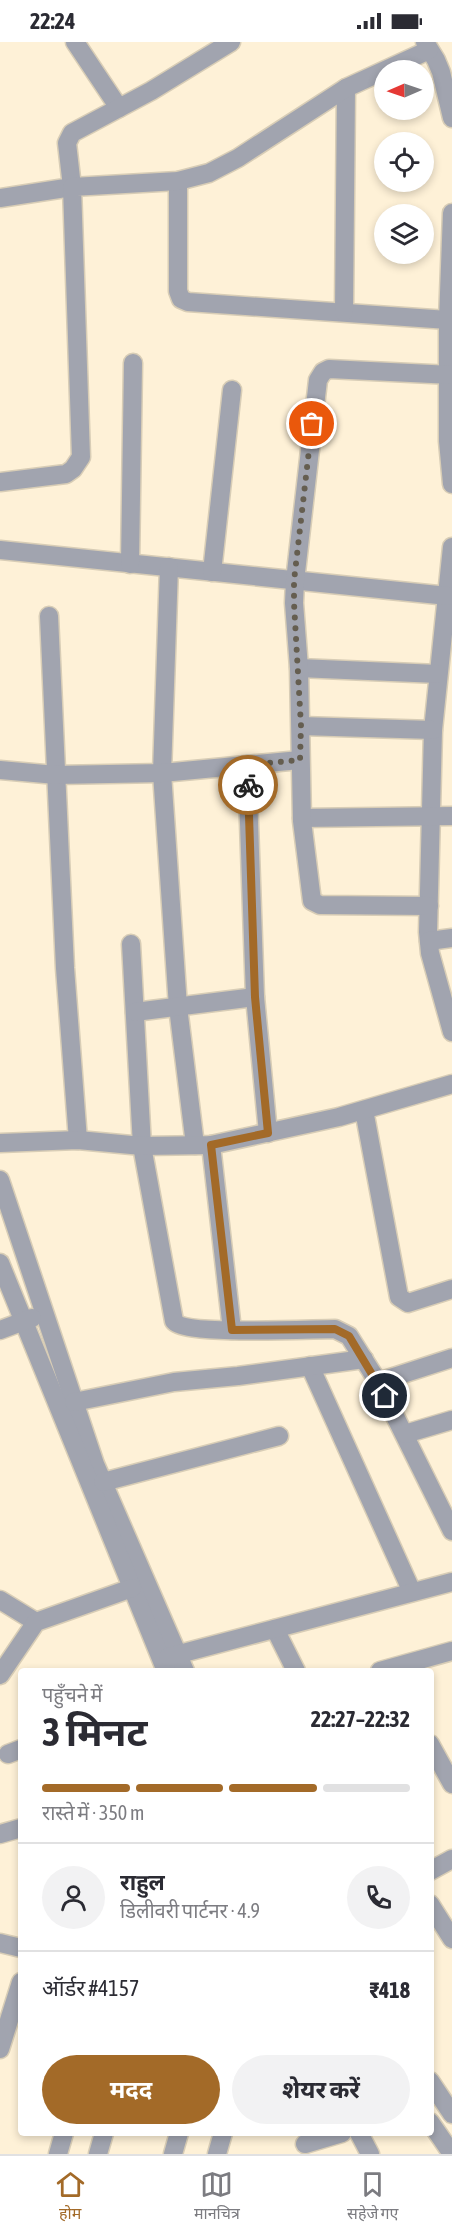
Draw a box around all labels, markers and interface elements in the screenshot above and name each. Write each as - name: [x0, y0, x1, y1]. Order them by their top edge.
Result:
- text: 22:24: [30, 8, 75, 34]
- north arrow: [374, 60, 434, 120]
- map controls: [374, 60, 434, 264]
- button: locate: [374, 132, 434, 192]
- button: layers: [374, 204, 434, 264]
- pin: [286, 398, 337, 449]
- icon: bag: [295, 407, 328, 440]
- courier: [218, 755, 278, 815]
- icon: bike: [232, 769, 265, 802]
- pin: [359, 1370, 410, 1421]
- icon: home: [368, 1379, 401, 1412]
- text: पहुँचने में: [42, 1683, 102, 1706]
- text: 22:27–22:32: [311, 1706, 410, 1732]
- text: 3 मिनट: [42, 1710, 148, 1754]
- text: रास्ते में · 350 m: [42, 1801, 144, 1824]
- button: person: [42, 1866, 105, 1929]
- button: phone: [347, 1866, 410, 1929]
- text: राहुल: [120, 1869, 165, 1895]
- text: डिलीवरी पार्टनर · 4.9: [120, 1899, 260, 1922]
- text: ऑर्डर #4157: [42, 1975, 139, 2001]
- text: ₹418: [370, 1977, 410, 2003]
- button: मदद: [42, 2055, 220, 2124]
- button: शेयर करें: [232, 2055, 410, 2124]
- tab: होम: [54, 2168, 87, 2226]
- tab: मानचित्र: [194, 2168, 240, 2226]
- tab: सहेजे गए: [347, 2168, 398, 2226]

